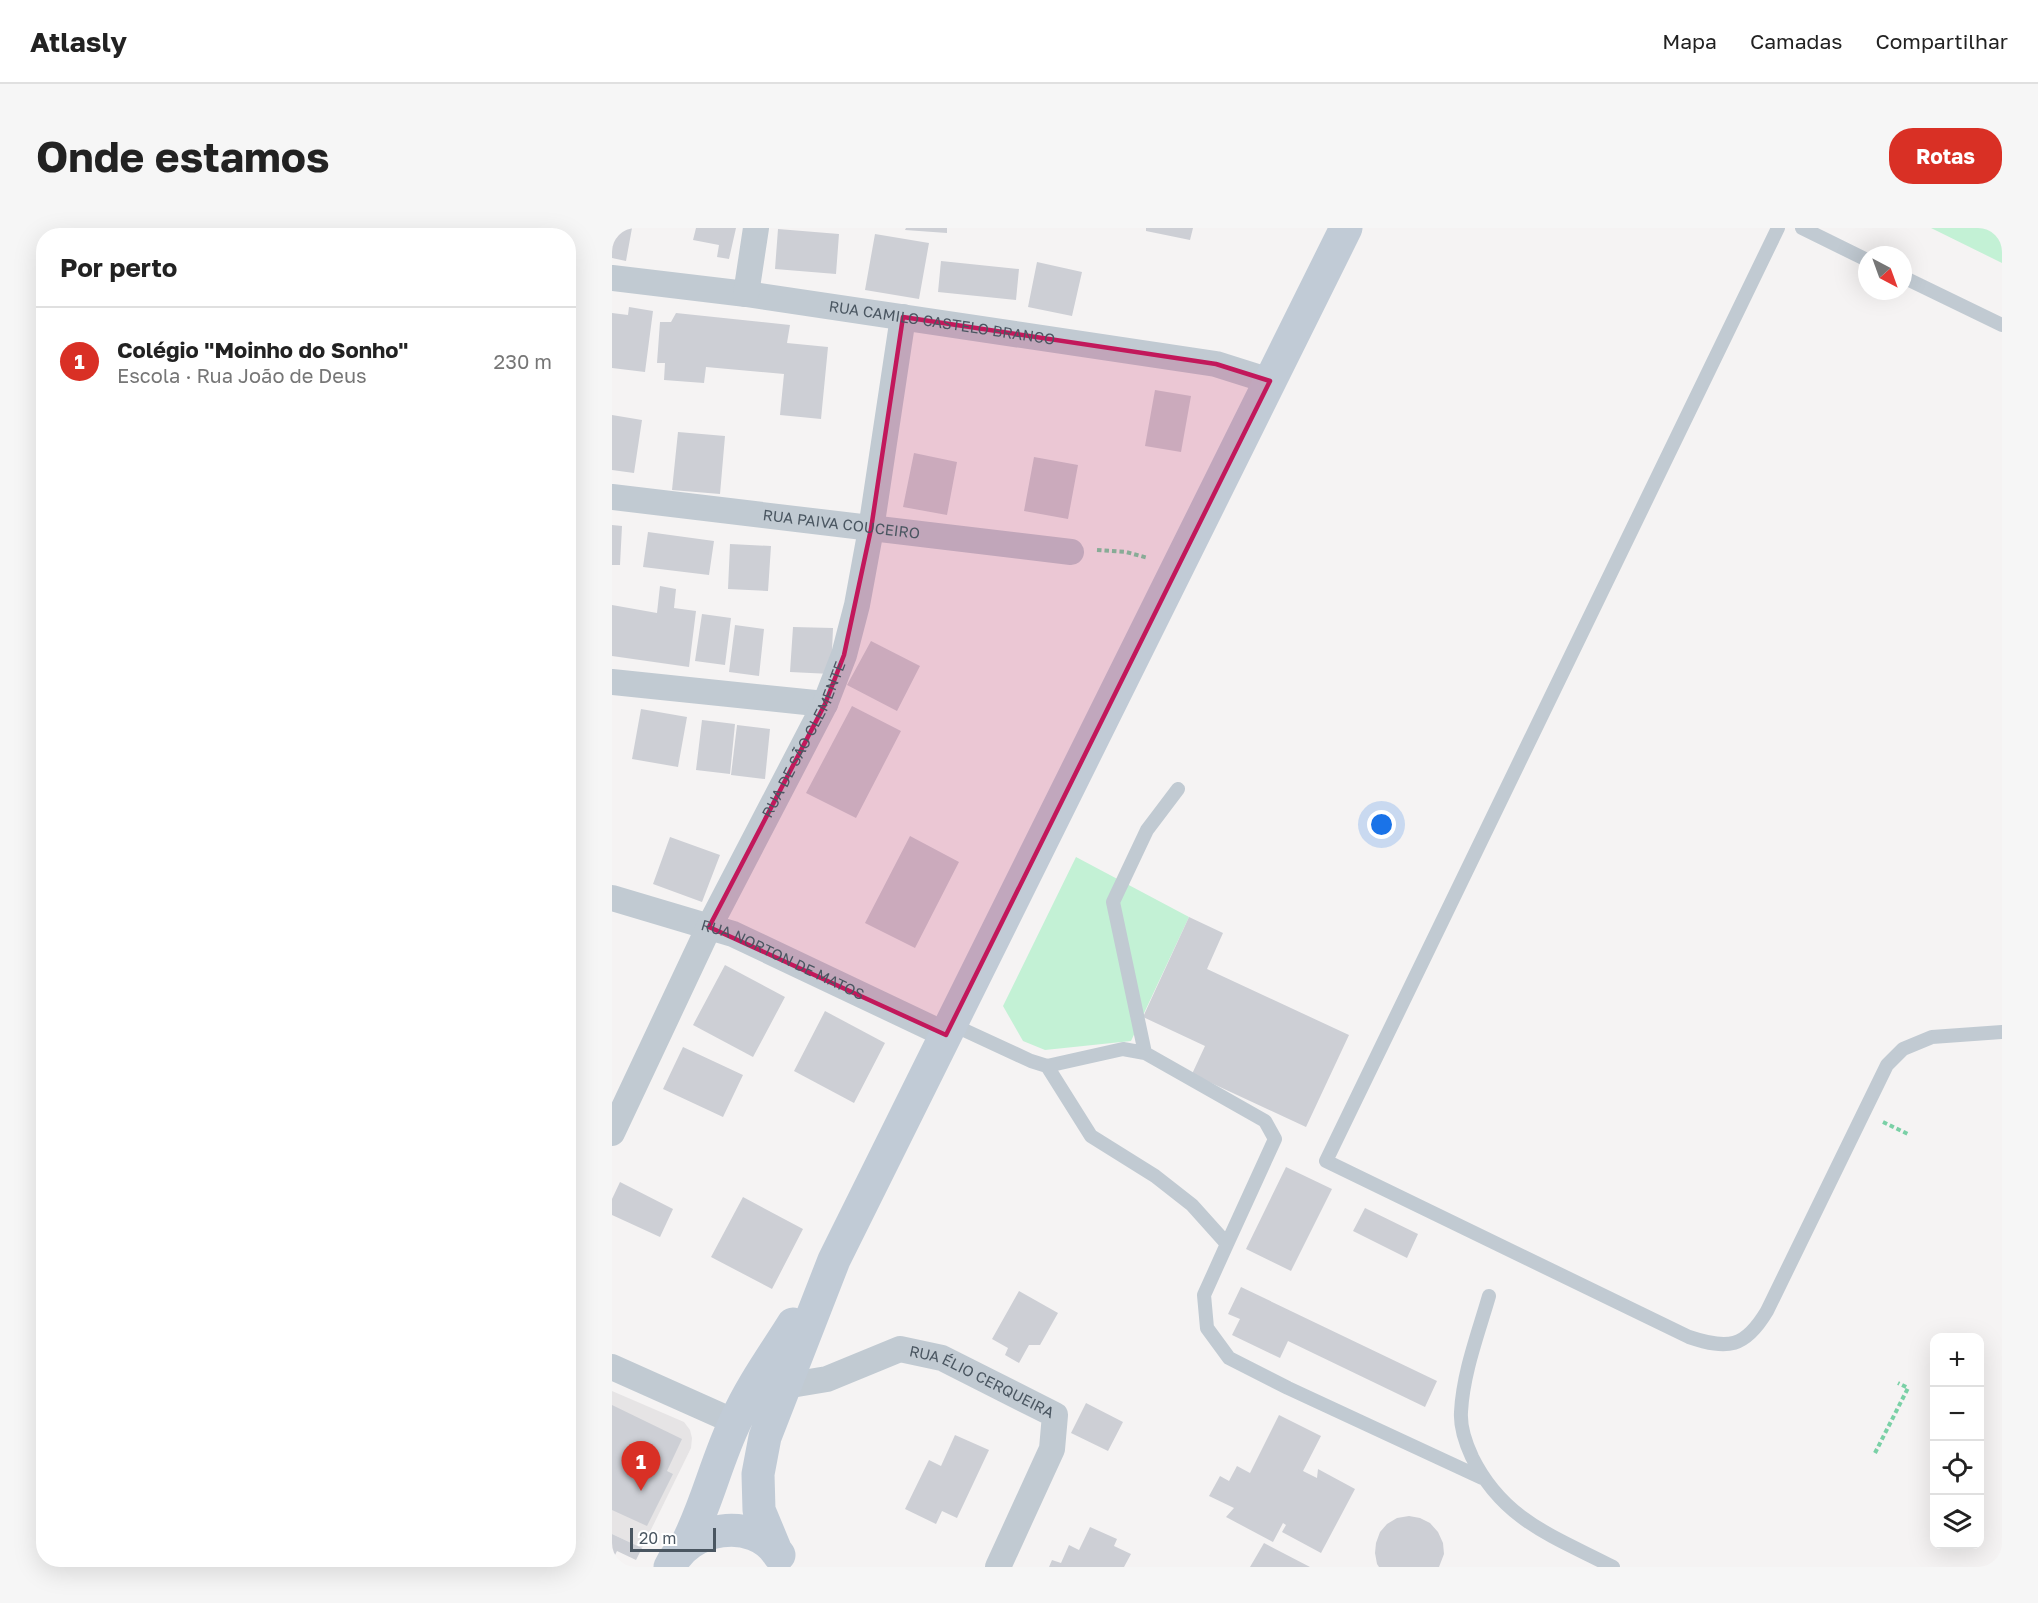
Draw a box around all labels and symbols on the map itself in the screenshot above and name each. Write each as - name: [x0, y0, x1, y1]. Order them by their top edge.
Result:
- north arrow: [1858, 246, 1912, 300]
- street label: RUA CAMILO CASTELO BRANCO: [828, 296, 1056, 348]
- street label: RUA PAIVA COUCEIRO: [762, 505, 921, 542]
- street label: RUA DE SÃO CLEMENTE: [758, 659, 849, 820]
- your location: [1367, 810, 1396, 839]
- street label: RUA NORTON DE MATOS: [699, 915, 868, 1003]
- street label: RUA ÉLIO CERQUEIRA: [908, 1341, 1057, 1421]
- pin: 1: [621, 1442, 660, 1491]
- scale bar: [630, 1525, 716, 1552]

